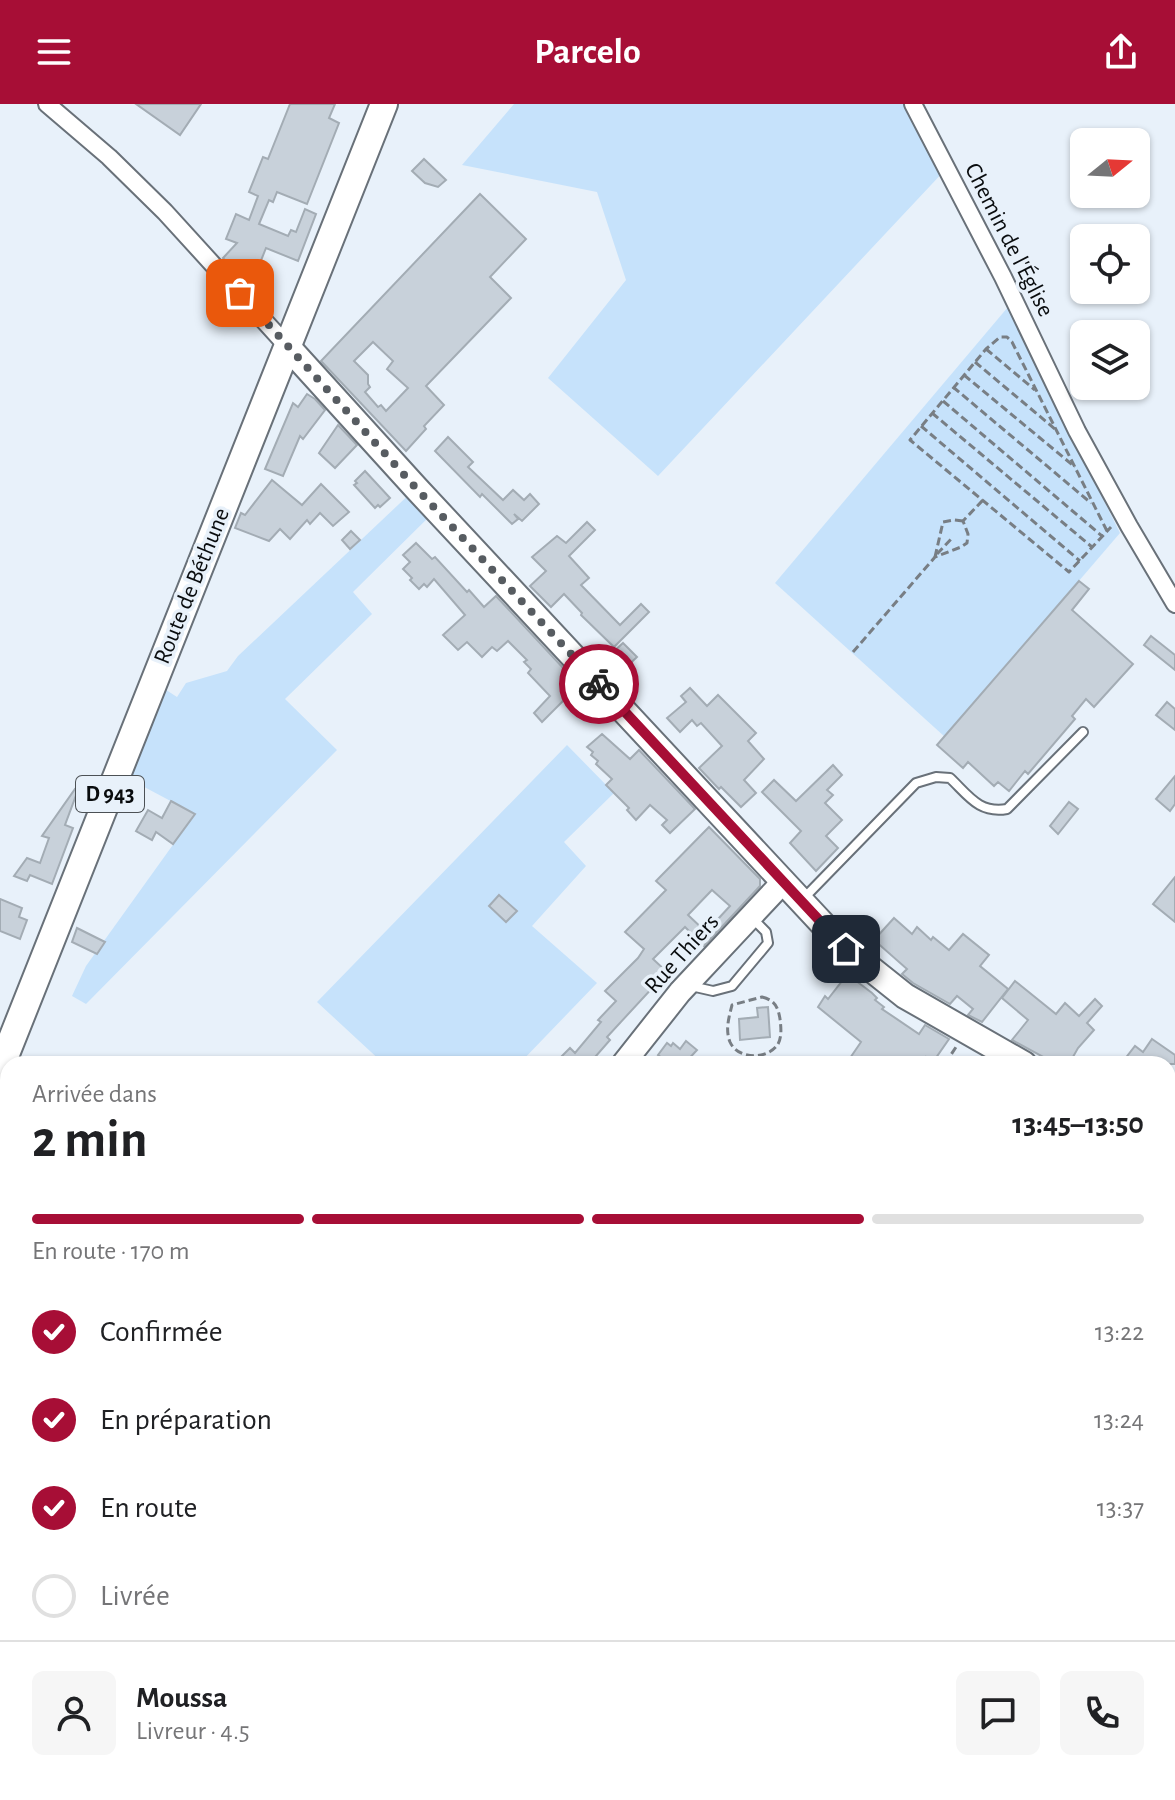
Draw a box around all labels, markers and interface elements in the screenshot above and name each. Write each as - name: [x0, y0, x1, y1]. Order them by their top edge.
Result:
- icon: menu: [32, 30, 76, 74]
- icon: share: [1099, 30, 1143, 74]
- text: Parcelo: [534, 34, 641, 70]
- north arrow: [1070, 128, 1150, 208]
- map controls: [1070, 128, 1150, 400]
- street label: Chemin de l'Église: [960, 158, 1060, 321]
- button: locate: [1070, 224, 1150, 304]
- pin: [206, 259, 274, 327]
- icon: bag: [218, 271, 262, 315]
- button: layers: [1070, 320, 1150, 400]
- street label: Route de Béthune: [150, 505, 234, 667]
- courier: [559, 644, 639, 724]
- icon: bike: [577, 662, 621, 706]
- road number: D 943: [76, 776, 144, 812]
- street label: Rue Thiers: [640, 910, 724, 998]
- pin: [812, 915, 880, 983]
- icon: home: [824, 927, 868, 971]
- text: Arrivée dans: [32, 1081, 157, 1107]
- text: 13:45–13:50: [1012, 1109, 1144, 1139]
- text: 2 min: [32, 1114, 147, 1166]
- text: En route · 170 m: [32, 1238, 189, 1264]
- icon: check: [32, 1310, 76, 1354]
- text: Confirmée: [100, 1317, 223, 1347]
- text: 13:22: [1095, 1319, 1144, 1345]
- icon: check: [32, 1398, 76, 1442]
- text: En préparation: [100, 1405, 272, 1435]
- text: 13:24: [1094, 1407, 1144, 1433]
- icon: check: [32, 1486, 76, 1530]
- text: En route: [100, 1493, 197, 1523]
- text: 13:37: [1097, 1495, 1144, 1521]
- text: Livrée: [100, 1581, 170, 1611]
- button: person: [32, 1671, 116, 1755]
- button: chat: [956, 1671, 1040, 1755]
- button: phone: [1060, 1671, 1144, 1755]
- text: Moussa: [136, 1683, 227, 1713]
- text: Livreur · 4.5: [136, 1718, 250, 1744]

